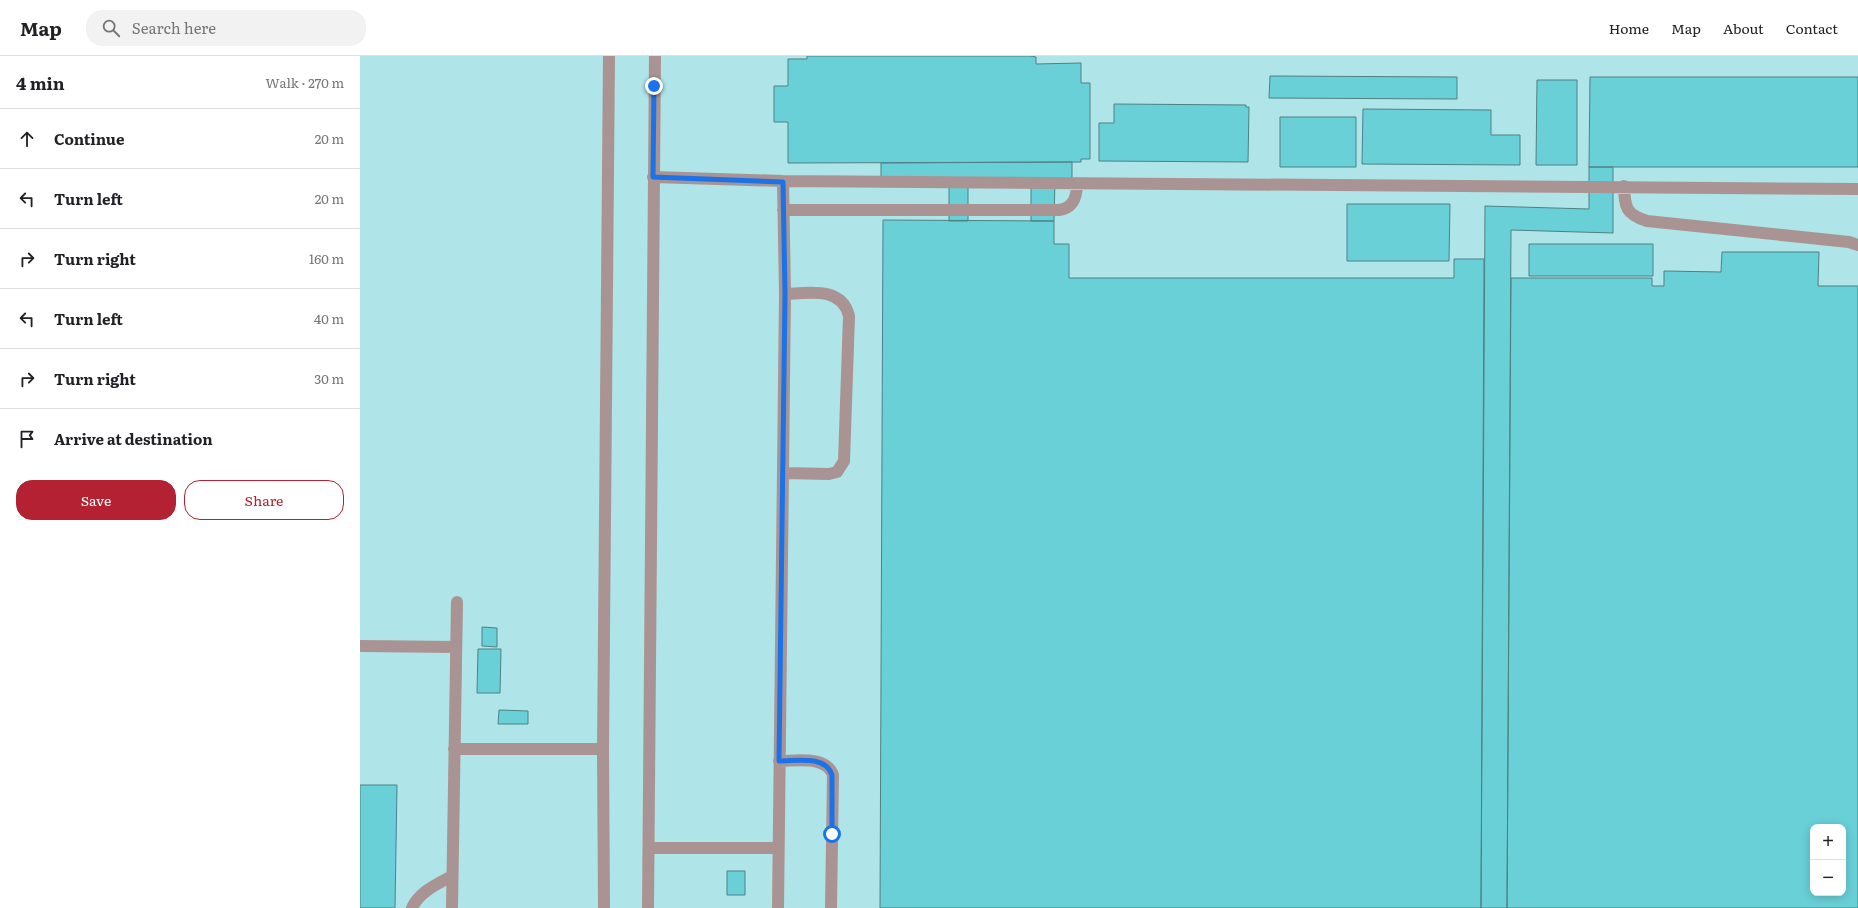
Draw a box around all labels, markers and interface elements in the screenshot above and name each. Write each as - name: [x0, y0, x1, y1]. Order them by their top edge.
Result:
- search box: [86, 10, 366, 46]
- text: Map: [20, 14, 62, 42]
- text: Search here: [132, 16, 216, 39]
- icon: search: [100, 17, 122, 39]
- text: Home: [1609, 18, 1649, 38]
- text: Map: [1671, 18, 1701, 38]
- text: About: [1723, 18, 1764, 38]
- text: Contact: [1786, 18, 1838, 38]
- text: 4 min: [16, 70, 65, 95]
- text: Walk · 270 m: [265, 73, 344, 92]
- route end: [645, 77, 663, 95]
- text: Continue: [54, 127, 124, 150]
- icon: ahead: [16, 128, 38, 150]
- text: 20 m: [315, 129, 344, 148]
- text: Turn left: [54, 187, 123, 210]
- icon: left: [16, 188, 38, 210]
- text: 20 m: [315, 189, 344, 208]
- text: Turn right: [54, 247, 136, 270]
- icon: right: [16, 248, 38, 270]
- text: 160 m: [309, 249, 344, 268]
- text: Turn left: [54, 307, 123, 330]
- icon: left: [16, 308, 38, 330]
- text: 40 m: [314, 309, 344, 328]
- text: Turn right: [54, 367, 136, 390]
- icon: right: [16, 368, 38, 390]
- text: 30 m: [314, 369, 344, 388]
- text: Arrive at destination: [54, 427, 213, 450]
- icon: arrive: [16, 428, 38, 450]
- button: Save: [16, 480, 176, 520]
- button: Share: [184, 480, 344, 520]
- map controls: [1810, 824, 1846, 896]
- button: +: [1810, 824, 1846, 860]
- route start: [823, 825, 841, 843]
- button: −: [1810, 860, 1846, 896]

